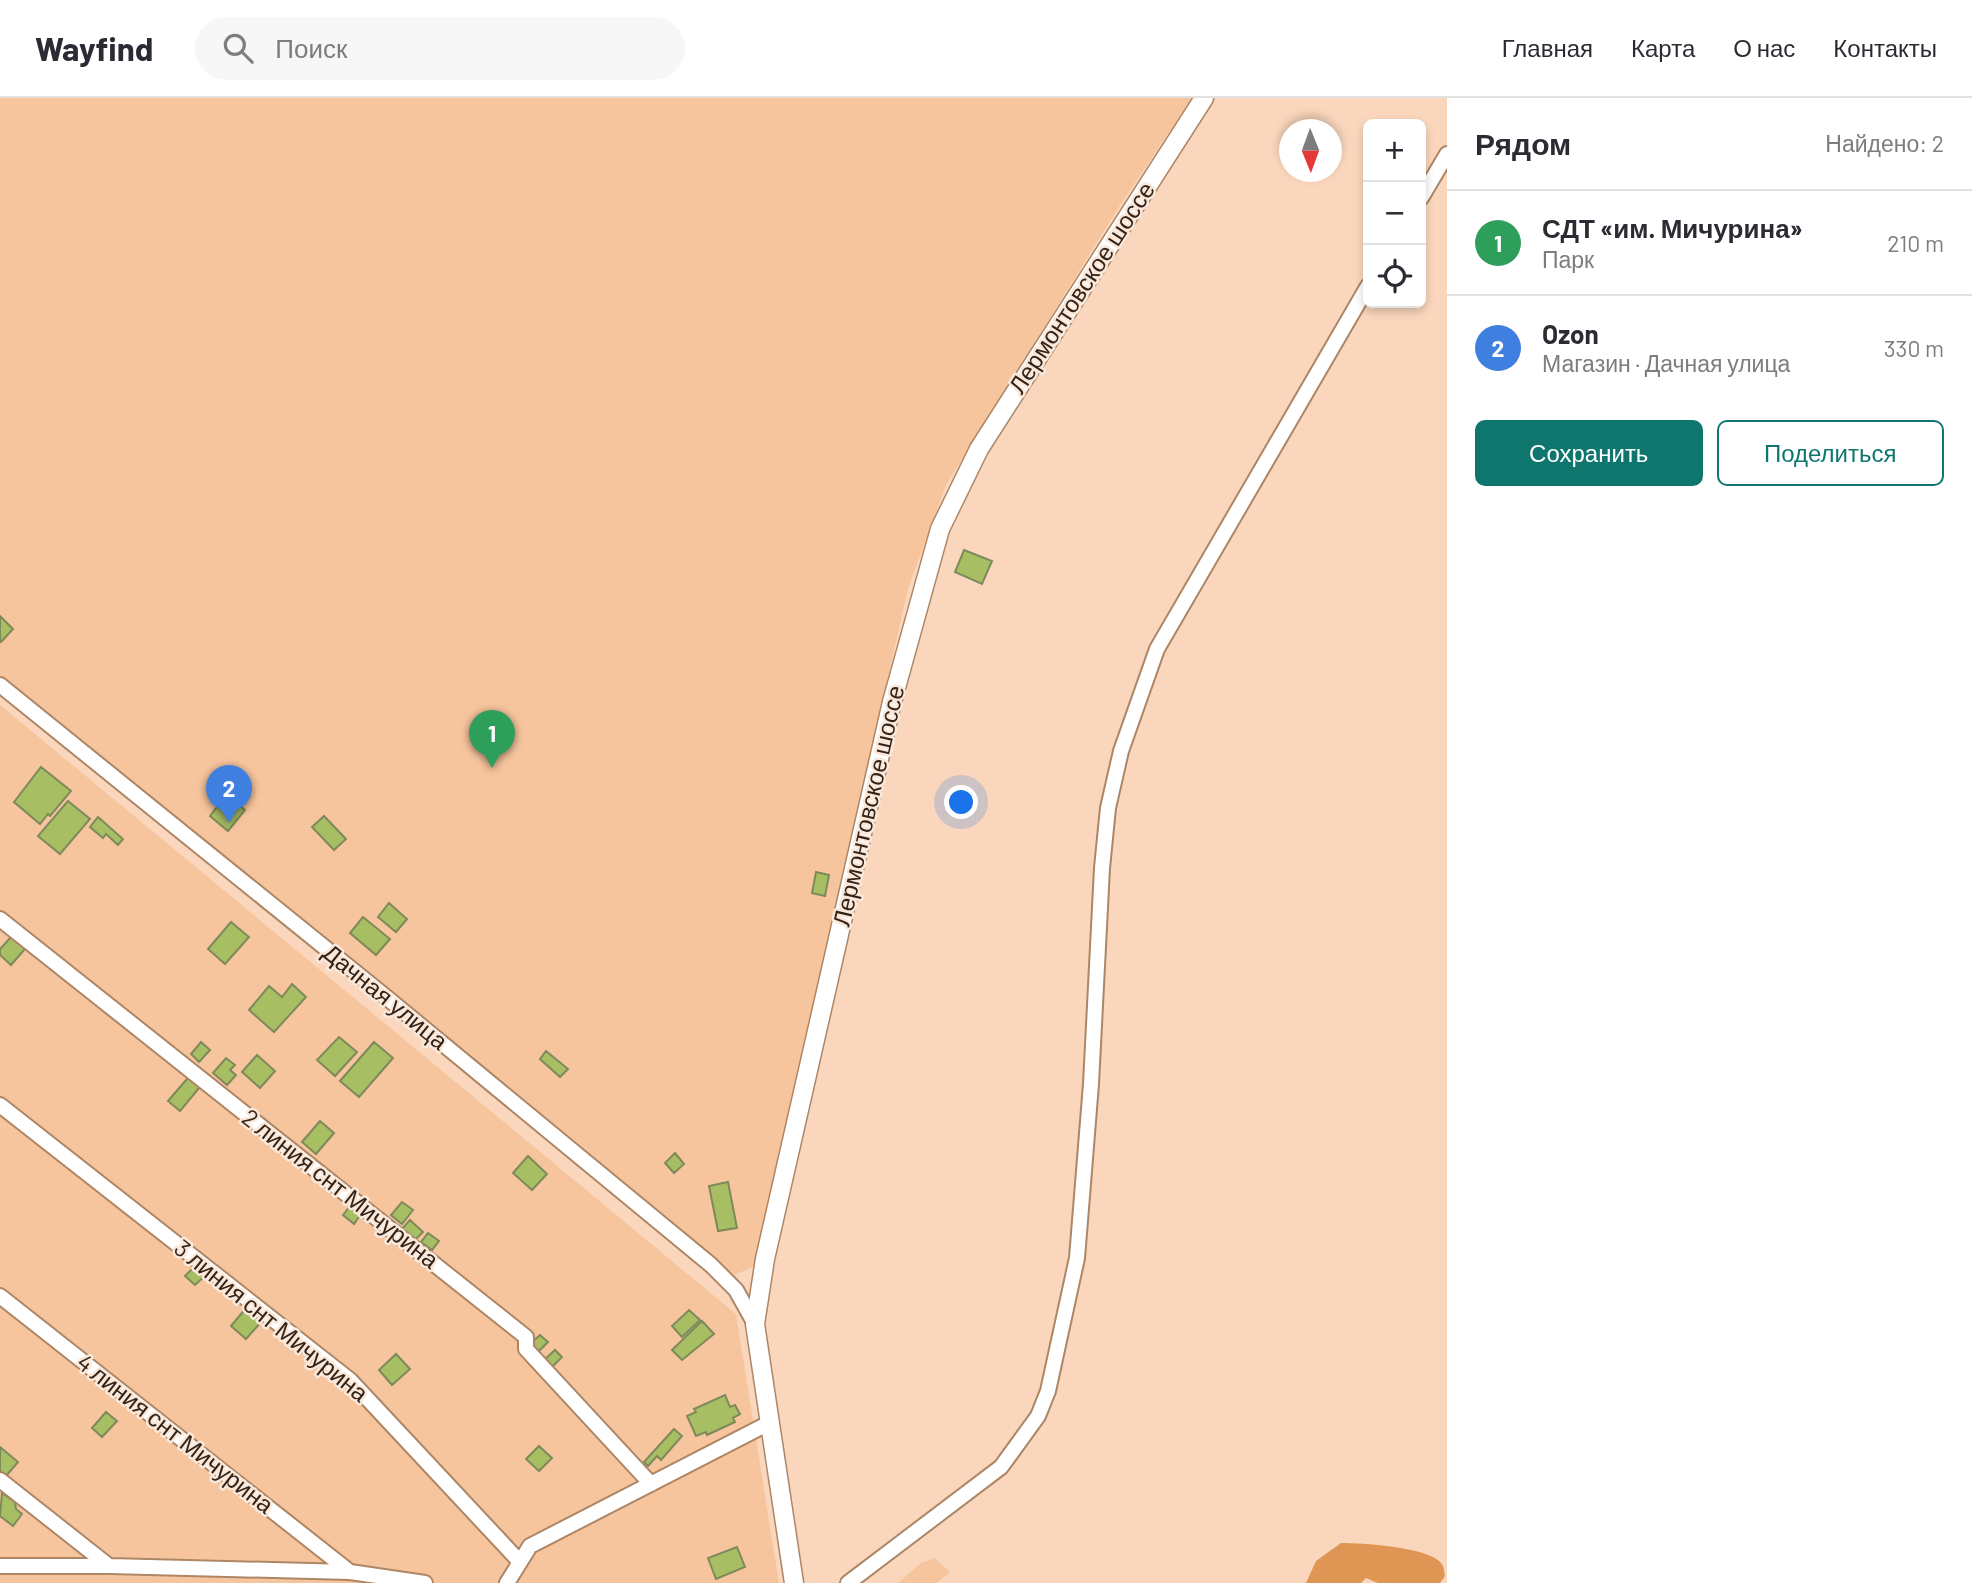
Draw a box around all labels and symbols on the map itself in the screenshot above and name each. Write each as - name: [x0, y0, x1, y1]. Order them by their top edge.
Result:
- north arrow: [1279, 119, 1342, 182]
- street label: Лермонтовское шоссе: [1002, 176, 1160, 398]
- street label: Лермонтовское шоссе: [826, 682, 909, 929]
- pin: 1: [469, 710, 515, 768]
- pin: 2: [206, 765, 252, 823]
- your location: [944, 785, 978, 819]
- street label: Дачная улица: [318, 937, 455, 1055]
- street label: 2 линия снт Мичурина: [237, 1102, 446, 1274]
- street label: 3 линия снт Мичурина: [169, 1233, 375, 1407]
- street label: 4 линия снт Мичурина: [72, 1347, 281, 1519]

